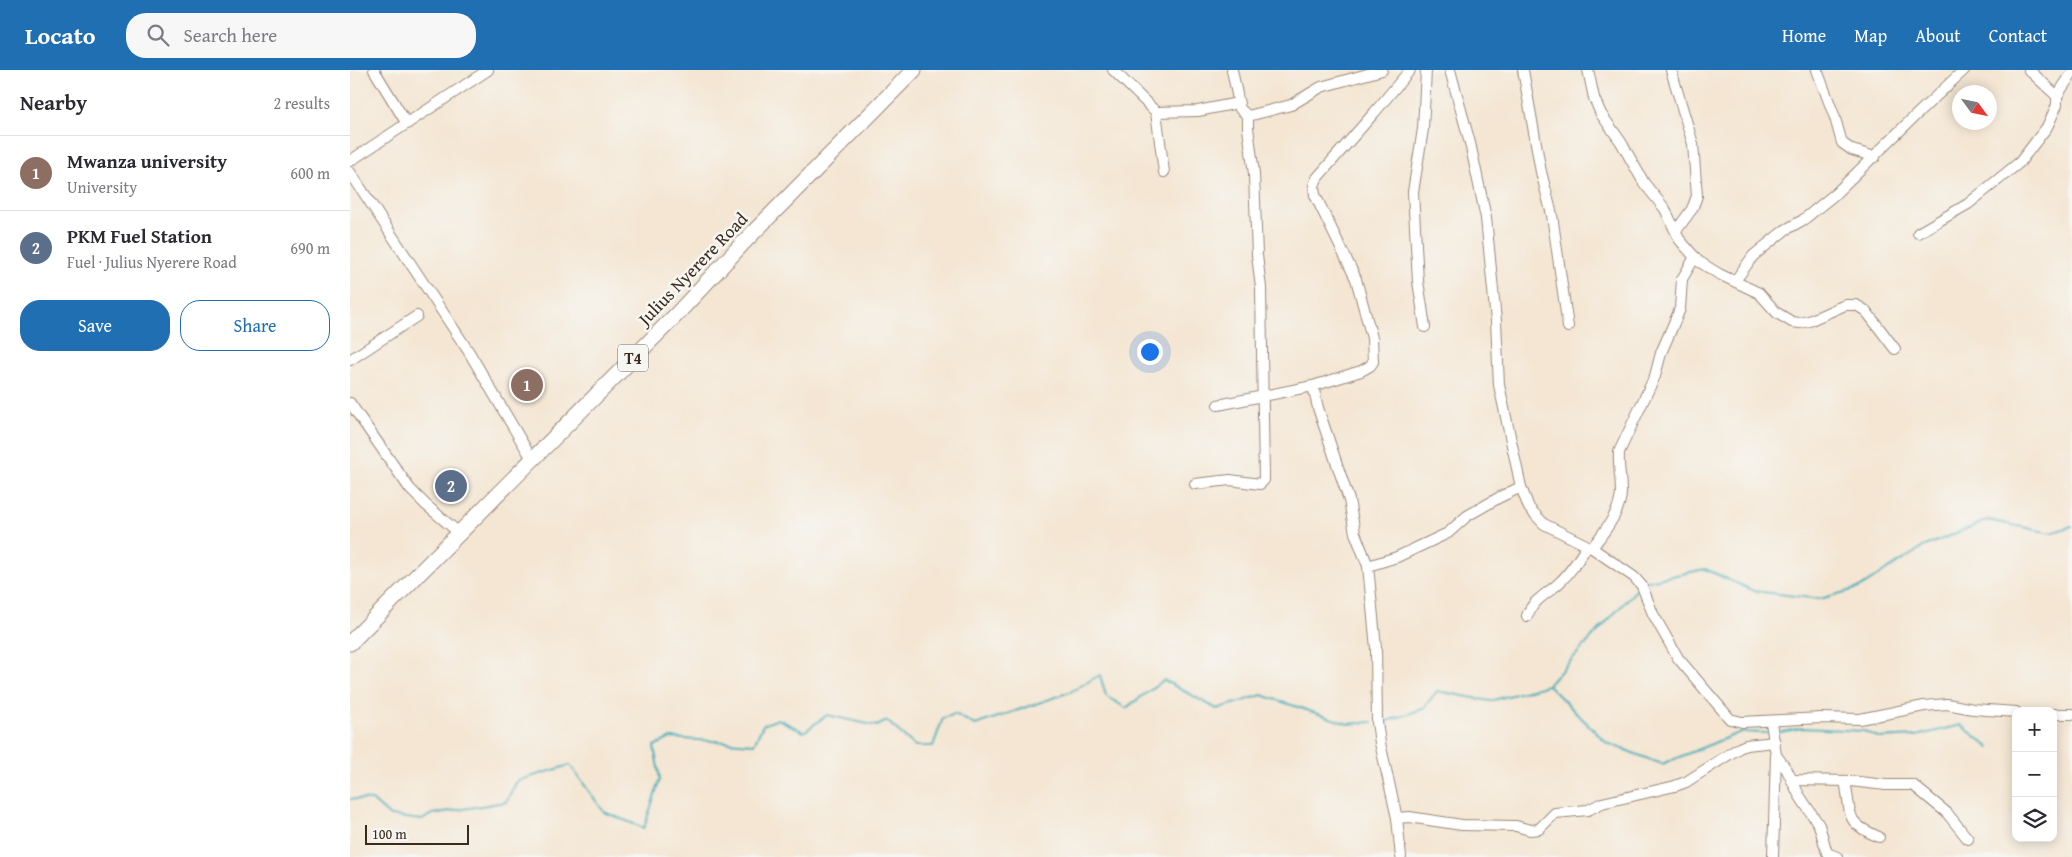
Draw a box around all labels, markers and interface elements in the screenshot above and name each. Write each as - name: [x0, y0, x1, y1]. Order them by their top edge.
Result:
- search box: [126, 13, 476, 58]
- text: Locato: [25, 18, 96, 53]
- icon: search: [144, 21, 172, 49]
- text: Search here: [184, 21, 277, 49]
- text: Home: [1782, 22, 1826, 49]
- text: Map: [1854, 22, 1887, 49]
- text: About: [1915, 22, 1961, 49]
- text: Contact: [1989, 22, 2047, 49]
- north arrow: [1952, 85, 1997, 130]
- text: Nearby: [20, 87, 87, 118]
- text: 2 results: [273, 91, 330, 115]
- text: Mwanza university: [67, 147, 227, 175]
- text: 1: [32, 161, 40, 185]
- text: 600 m: [290, 161, 330, 185]
- text: University: [67, 175, 137, 199]
- street label: Julius Nyerere Road: [630, 206, 754, 333]
- text: PKM Fuel Station: [67, 222, 212, 250]
- text: 2: [32, 236, 40, 260]
- text: 690 m: [290, 236, 330, 260]
- text: Fuel · Julius Nyerere Road: [67, 250, 237, 274]
- button: Save: [20, 300, 170, 351]
- button: Share: [180, 300, 330, 351]
- your location: [1137, 339, 1163, 365]
- road number: T4: [618, 344, 648, 372]
- pin: 1: [511, 366, 543, 404]
- pin: 2: [435, 467, 467, 505]
- map controls: [2012, 707, 2057, 842]
- button: +: [2012, 707, 2057, 752]
- button: −: [2012, 752, 2057, 797]
- button: layers: [2012, 797, 2057, 842]
- scale bar: [365, 822, 469, 845]
- text: 100 m: [372, 824, 407, 844]

